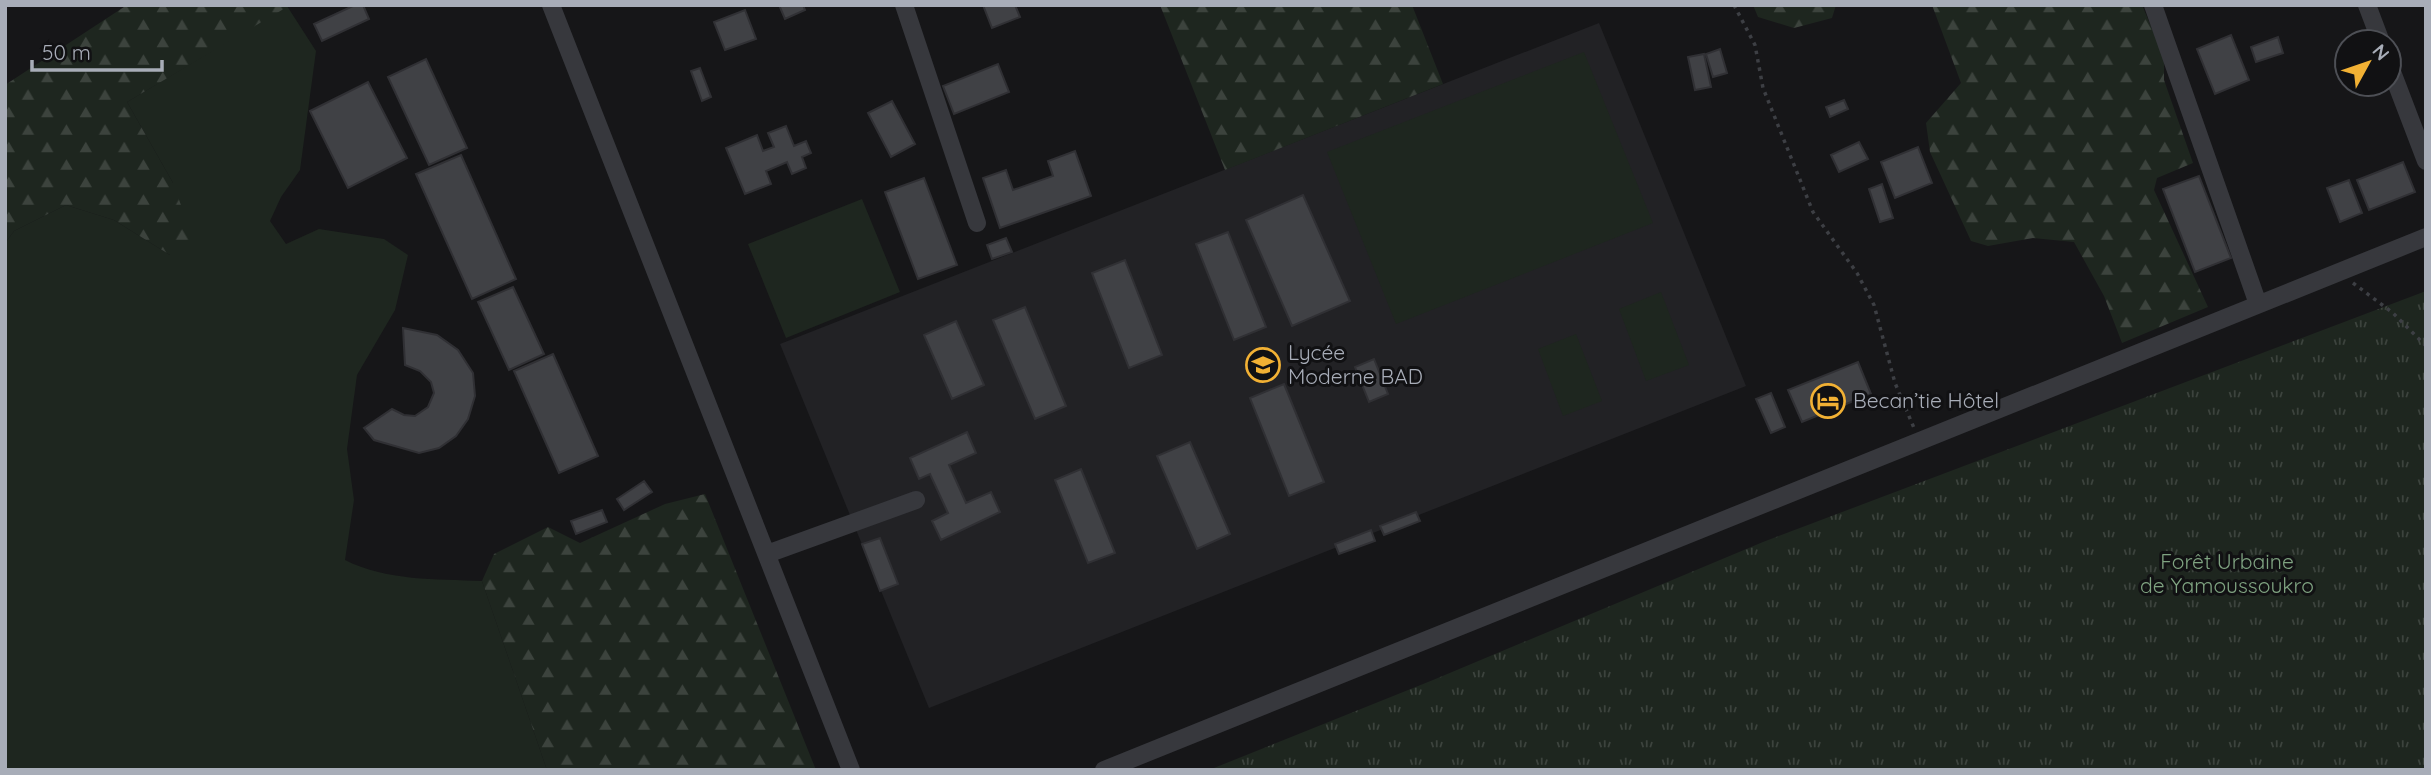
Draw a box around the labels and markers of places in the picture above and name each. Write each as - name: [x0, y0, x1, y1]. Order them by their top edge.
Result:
- place label: Lycée Moderne BAD: [1288, 339, 1423, 389]
- school or university icon: Lycée Moderne BAD: [1244, 346, 1282, 384]
- hotel icon: Becan’tie Hôtel: [1809, 382, 1847, 420]
- place label: Becan’tie Hôtel: [1853, 387, 1999, 413]

